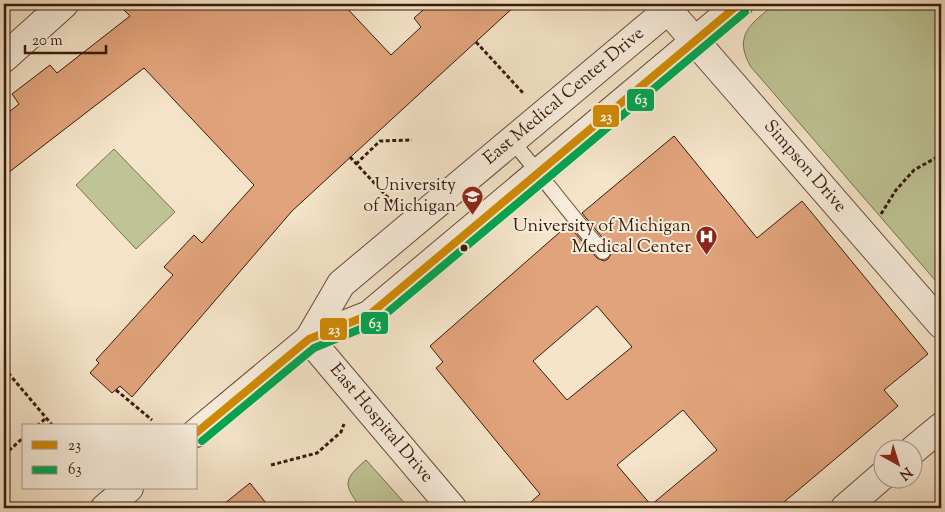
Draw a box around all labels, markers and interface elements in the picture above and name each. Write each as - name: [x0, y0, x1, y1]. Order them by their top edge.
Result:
- scale bar: [25, 22, 106, 54]
- street label: East Medical Center Drive: [478, 22, 650, 172]
- text: 20 m: [32, 31, 63, 52]
- line badge: 63: [626, 88, 655, 112]
- text: 63: [635, 91, 648, 111]
- line badge: 23: [592, 104, 620, 128]
- text: 23: [600, 108, 612, 128]
- street label: Simpson Drive: [757, 115, 852, 219]
- place label: University of Michigan: [363, 173, 456, 220]
- school or university icon: University of Michigan: [460, 184, 484, 215]
- place label: University of Michigan Medical Center: [513, 214, 691, 261]
- hospital icon: University of Michigan Medical Center: [695, 225, 719, 256]
- unlabelled marker: [459, 243, 469, 253]
- line badge: 63: [360, 311, 389, 335]
- text: 63: [369, 315, 382, 335]
- line badge: 23: [319, 317, 348, 341]
- text: 23: [328, 321, 340, 341]
- street label: East Hospital Drive: [323, 358, 439, 489]
- legend: [22, 424, 198, 490]
- text: 23: [68, 436, 81, 457]
- north arrow: [872, 440, 922, 490]
- text: 63: [68, 460, 82, 481]
- text: N: [894, 461, 916, 484]

